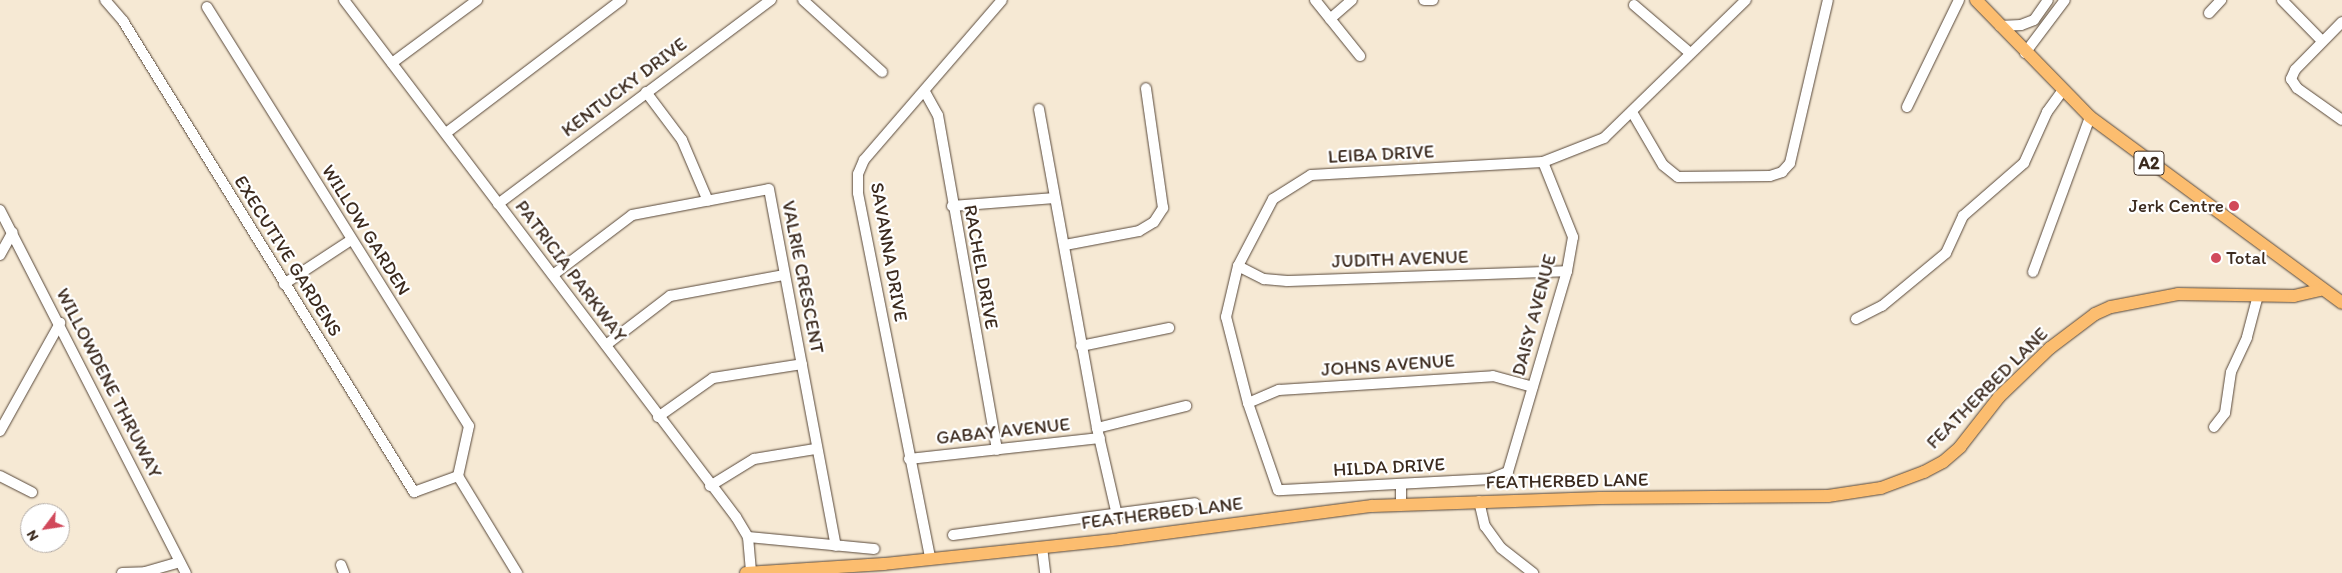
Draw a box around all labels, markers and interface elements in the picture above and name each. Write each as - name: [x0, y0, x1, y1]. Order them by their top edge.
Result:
- street label: KENTUCKY DRIVE: [557, 32, 691, 142]
- street label: LEIBA DRIVE: [1327, 140, 1435, 168]
- road number: A2: [2133, 148, 2165, 178]
- street label: WILLOW GARDEN: [317, 160, 415, 300]
- street label: EXECUTIVE GARDENS: [229, 171, 347, 341]
- street label: SAVANNA DRIVE: [865, 180, 913, 324]
- place label: Jerk Centre: [2128, 195, 2224, 217]
- street label: PATRICIA PARKWAY: [510, 196, 632, 346]
- street label: VALRIE CRESCENT: [777, 199, 829, 355]
- marker: Jerk Centre: [2228, 200, 2240, 212]
- street label: RACHEL DRIVE: [959, 203, 1003, 331]
- street label: JUDITH AVENUE: [1332, 245, 1468, 273]
- place label: Total: [2226, 247, 2266, 269]
- street label: DAISY AVENUE: [1507, 252, 1561, 378]
- marker: Total: [2210, 252, 2222, 264]
- street label: WILLOWDENE THRUWAY: [51, 284, 167, 482]
- street label: FEATHERBED LANE: [1921, 322, 2053, 454]
- street label: JOHNS AVENUE: [1321, 349, 1455, 381]
- street label: GABAY AVENUE: [935, 413, 1071, 449]
- street label: HILDA DRIVE: [1332, 453, 1446, 481]
- street label: FEATHERBED LANE: [1485, 468, 1649, 494]
- street label: FEATHERBED LANE: [1080, 492, 1244, 534]
- north arrow: [20, 503, 70, 553]
- text: N: [23, 527, 42, 544]

